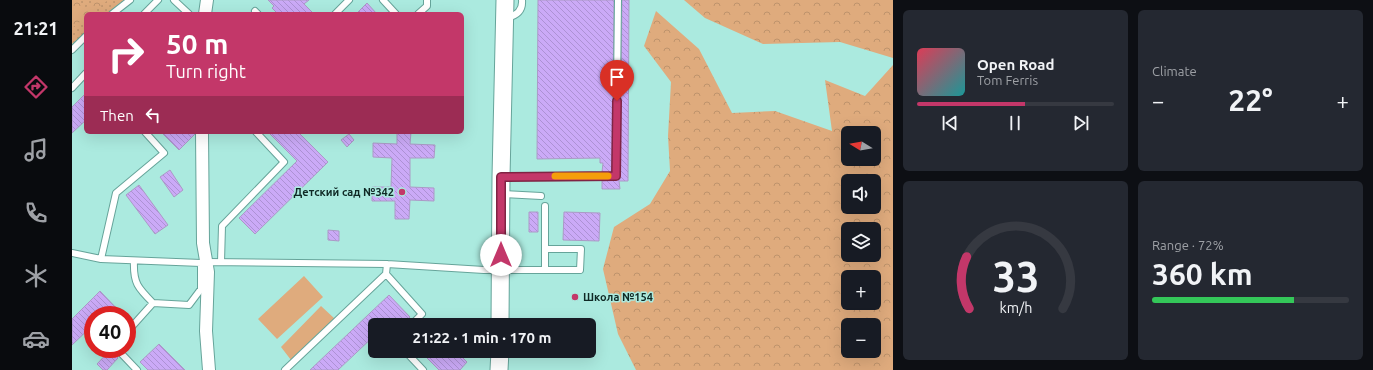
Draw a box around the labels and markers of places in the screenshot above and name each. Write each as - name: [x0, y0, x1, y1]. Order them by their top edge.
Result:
- pin: [600, 60, 634, 101]
- place label: Детский сад №342: [294, 186, 394, 198]
- marker: Детский сад №342: [397, 187, 407, 197]
- place label: Школа №154: [583, 291, 653, 303]
- marker: Школа №154: [570, 292, 580, 302]

